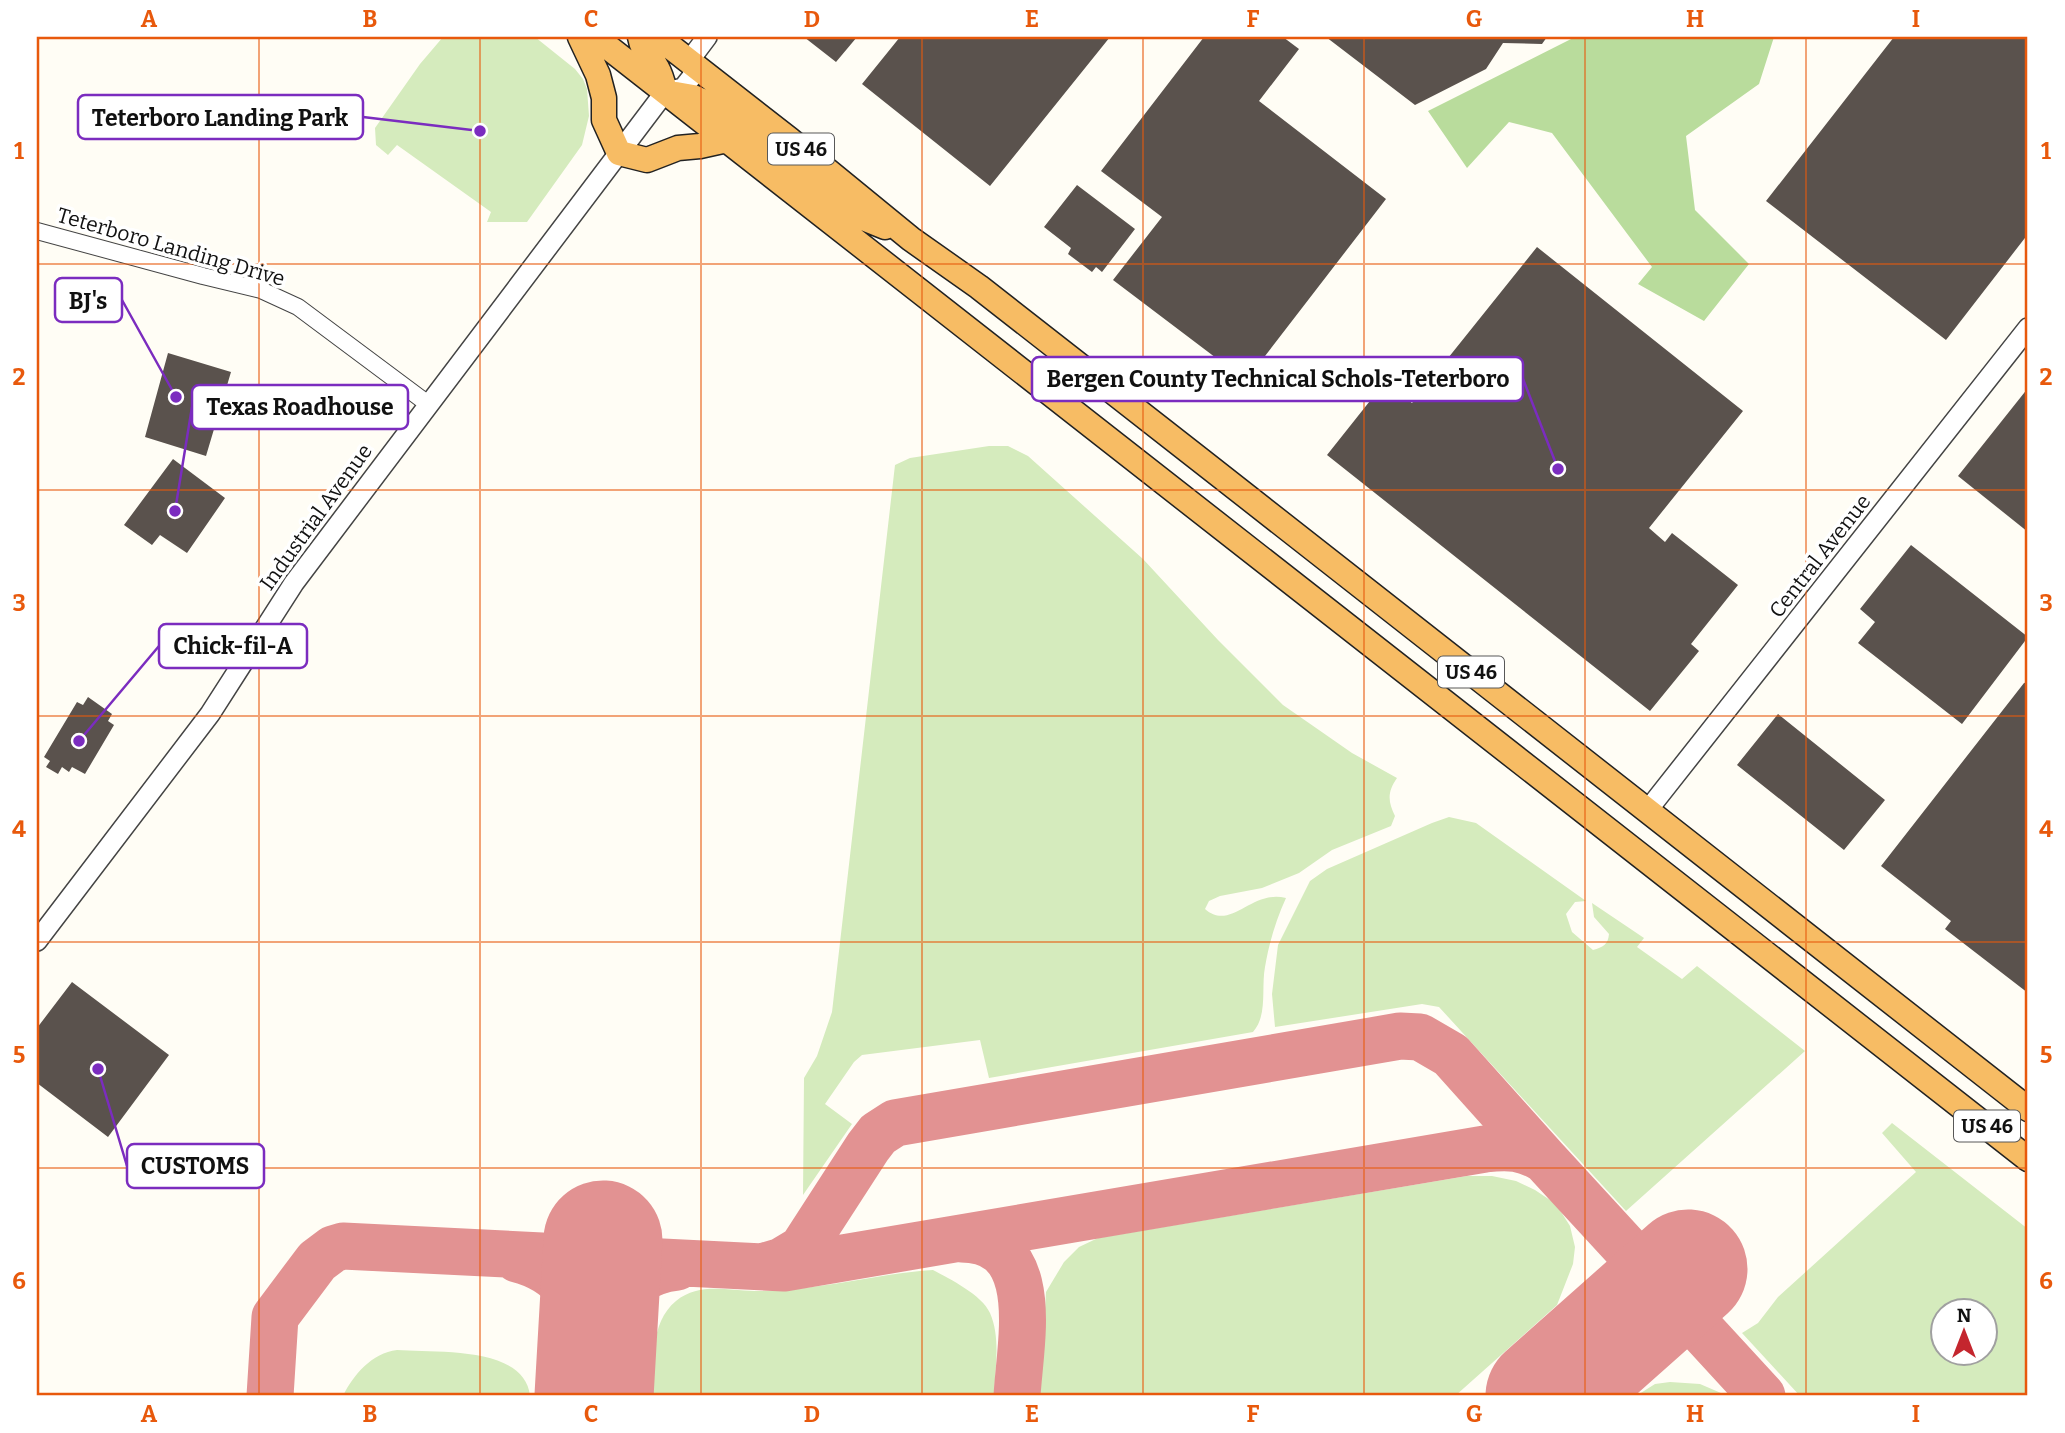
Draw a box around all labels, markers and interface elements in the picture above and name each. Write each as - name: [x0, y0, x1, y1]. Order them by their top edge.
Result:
- text: A: [141, 5, 158, 33]
- text: B: [363, 5, 377, 33]
- text: C: [584, 5, 598, 33]
- text: D: [804, 5, 820, 33]
- text: E: [1025, 5, 1039, 33]
- text: F: [1247, 5, 1260, 33]
- text: G: [1466, 5, 1483, 33]
- text: H: [1686, 5, 1704, 33]
- text: I: [1912, 5, 1920, 33]
- callout: Teterboro Landing Park: [78, 95, 363, 139]
- text: Teterboro Landing Park: [92, 104, 349, 132]
- road number: US 46: [768, 134, 834, 164]
- text: 1: [14, 137, 24, 165]
- text: 1: [2041, 137, 2051, 165]
- street label: Teterboro Landing Drive: [54, 202, 288, 292]
- callout: BJ's: [55, 278, 122, 322]
- text: BJ's: [69, 287, 107, 315]
- callout: Bergen County Technical Schols-Teterboro: [1032, 357, 1523, 401]
- text: 2: [13, 363, 26, 391]
- text: 2: [2040, 363, 2053, 391]
- text: Bergen County Technical Schols-Teterboro: [1046, 365, 1510, 393]
- callout: Texas Roadhouse: [192, 385, 408, 429]
- text: Texas Roadhouse: [206, 393, 394, 421]
- street label: Industrial Avenue: [254, 439, 378, 595]
- street label: Central Avenue: [1764, 489, 1876, 623]
- text: 3: [12, 589, 26, 617]
- text: 3: [2039, 589, 2053, 617]
- callout: Chick-fil-A: [159, 624, 307, 668]
- text: Chick-fil-A: [173, 632, 293, 660]
- road number: US 46: [1438, 656, 1504, 688]
- text: 4: [12, 815, 26, 843]
- text: 4: [2039, 815, 2053, 843]
- text: 5: [13, 1041, 25, 1069]
- text: 5: [2040, 1041, 2052, 1069]
- road number: US 46: [1954, 1110, 2020, 1142]
- callout: CUSTOMS: [127, 1144, 264, 1188]
- text: CUSTOMS: [141, 1152, 249, 1180]
- text: 6: [12, 1267, 26, 1295]
- text: 6: [2039, 1267, 2053, 1295]
- north arrow: [1928, 1296, 1998, 1366]
- text: N: [1957, 1304, 1972, 1327]
- text: A: [141, 1400, 158, 1428]
- text: B: [363, 1400, 377, 1428]
- text: C: [584, 1400, 598, 1428]
- text: D: [804, 1400, 820, 1428]
- text: E: [1025, 1400, 1039, 1428]
- text: F: [1247, 1400, 1260, 1428]
- text: G: [1466, 1400, 1483, 1428]
- text: H: [1686, 1400, 1704, 1428]
- text: I: [1912, 1400, 1920, 1428]

